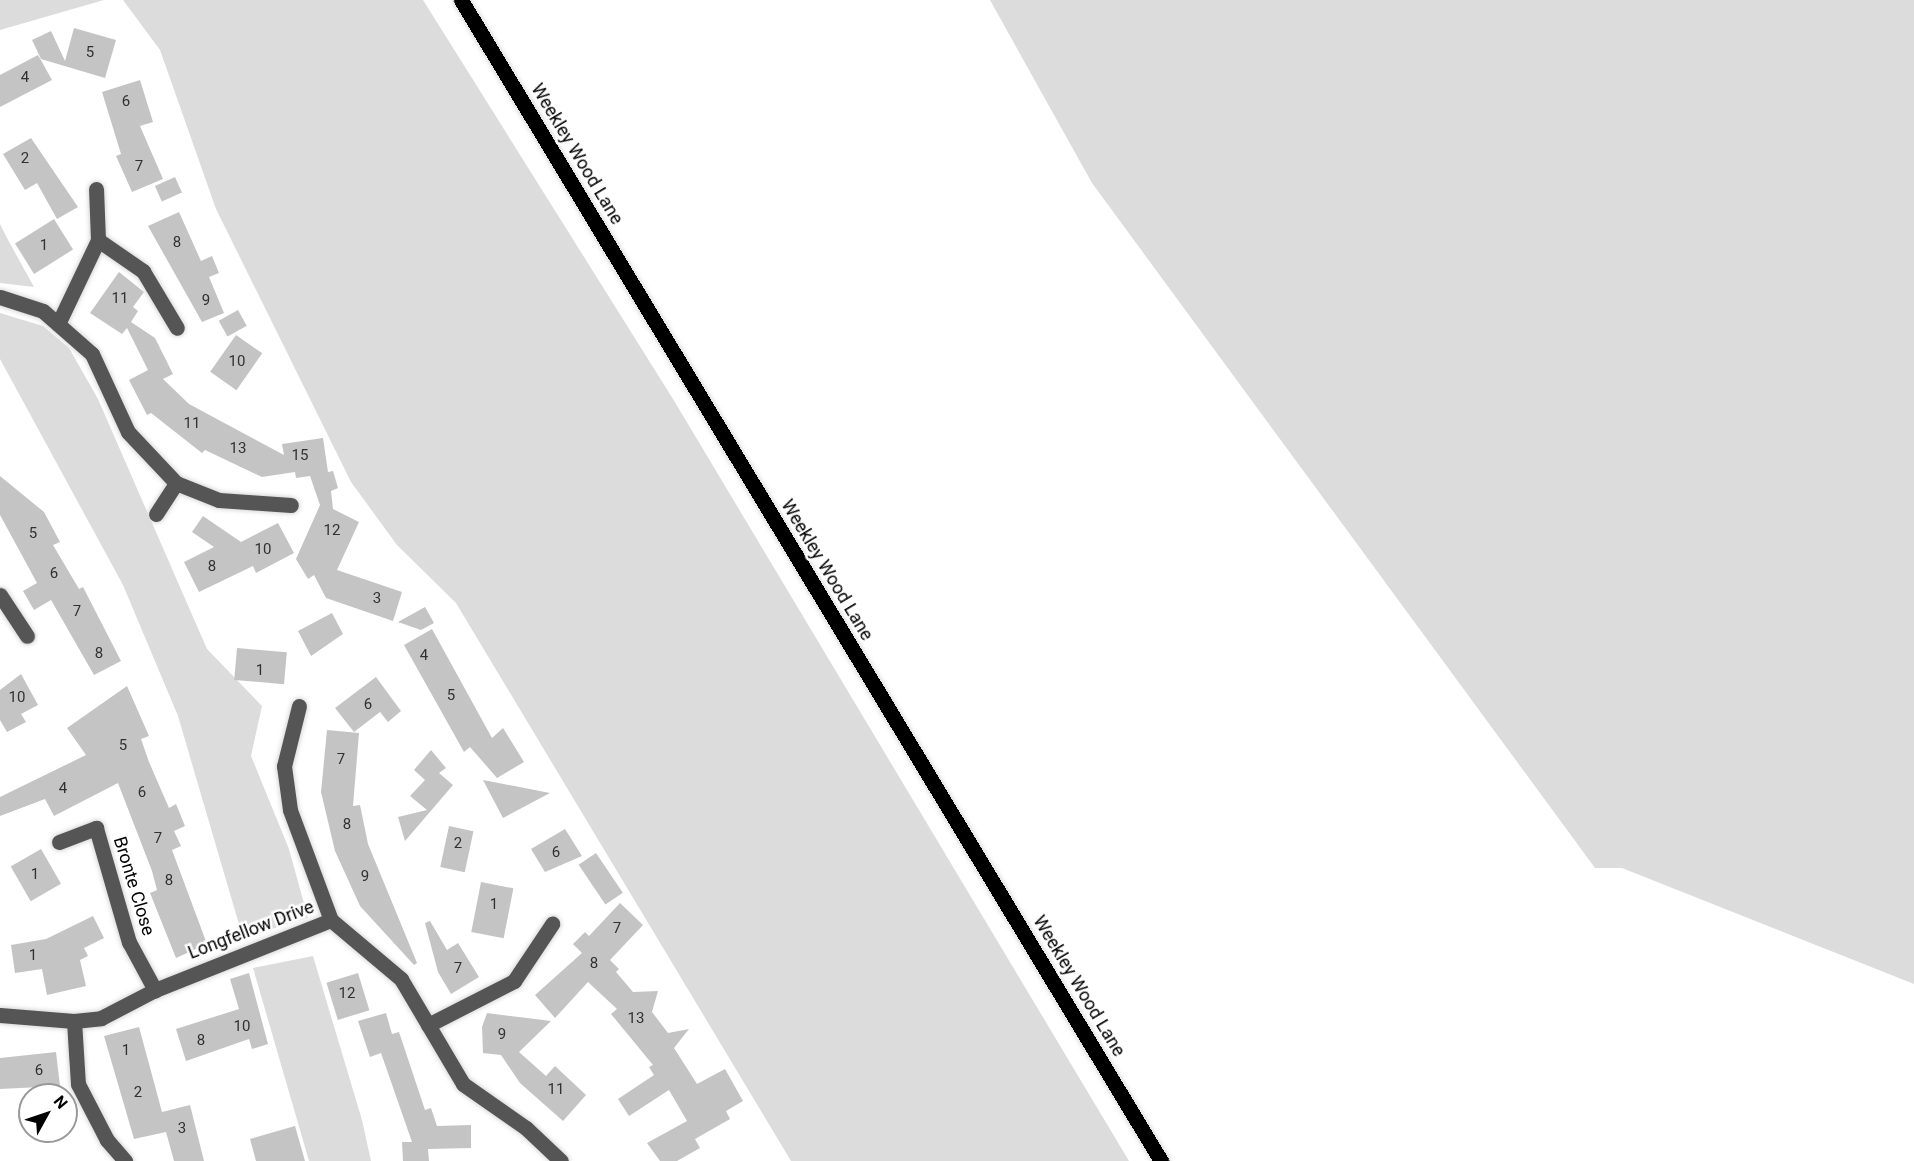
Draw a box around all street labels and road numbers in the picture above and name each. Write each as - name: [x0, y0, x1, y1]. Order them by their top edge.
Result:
- street label: Weekley Wood Lane: [526, 80, 628, 228]
- street label: Weekley Wood Lane: [776, 496, 878, 644]
- street label: Bronte Close: [109, 834, 159, 938]
- street label: Longfellow Drive: [185, 896, 317, 964]
- street label: Weekley Wood Lane: [1028, 912, 1130, 1060]

